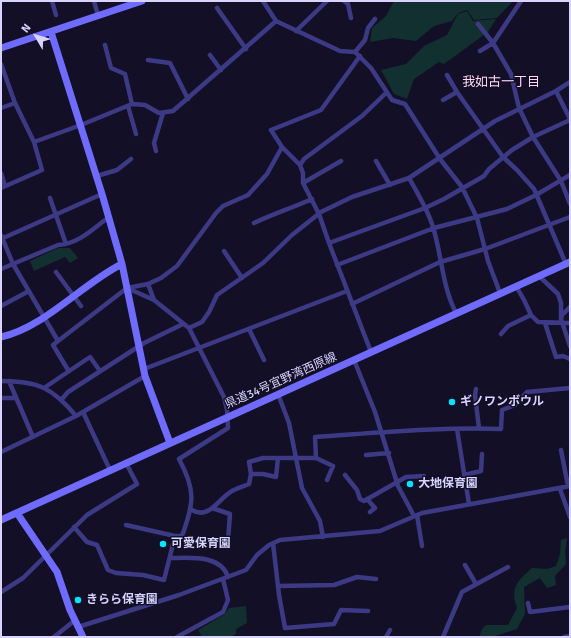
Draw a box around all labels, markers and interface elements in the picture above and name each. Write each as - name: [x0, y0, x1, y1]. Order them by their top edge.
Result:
- north arrow: [16, 16, 56, 56]
- text: N: [19, 21, 34, 35]
- district label: 我如古一丁目: [462, 75, 540, 91]
- street label: 県道34号宜野湾西原線: [223, 350, 339, 412]
- place label: ギノワンボウル: [460, 395, 544, 409]
- marker: ギノワンボウル: [447, 397, 457, 407]
- place label: 大地保育園: [418, 477, 478, 491]
- marker: 大地保育園: [405, 479, 415, 489]
- place label: 可愛保育園: [171, 537, 231, 551]
- marker: 可愛保育園: [158, 539, 168, 549]
- place label: きらら保育園: [86, 593, 158, 607]
- marker: きらら保育園: [73, 595, 83, 605]

